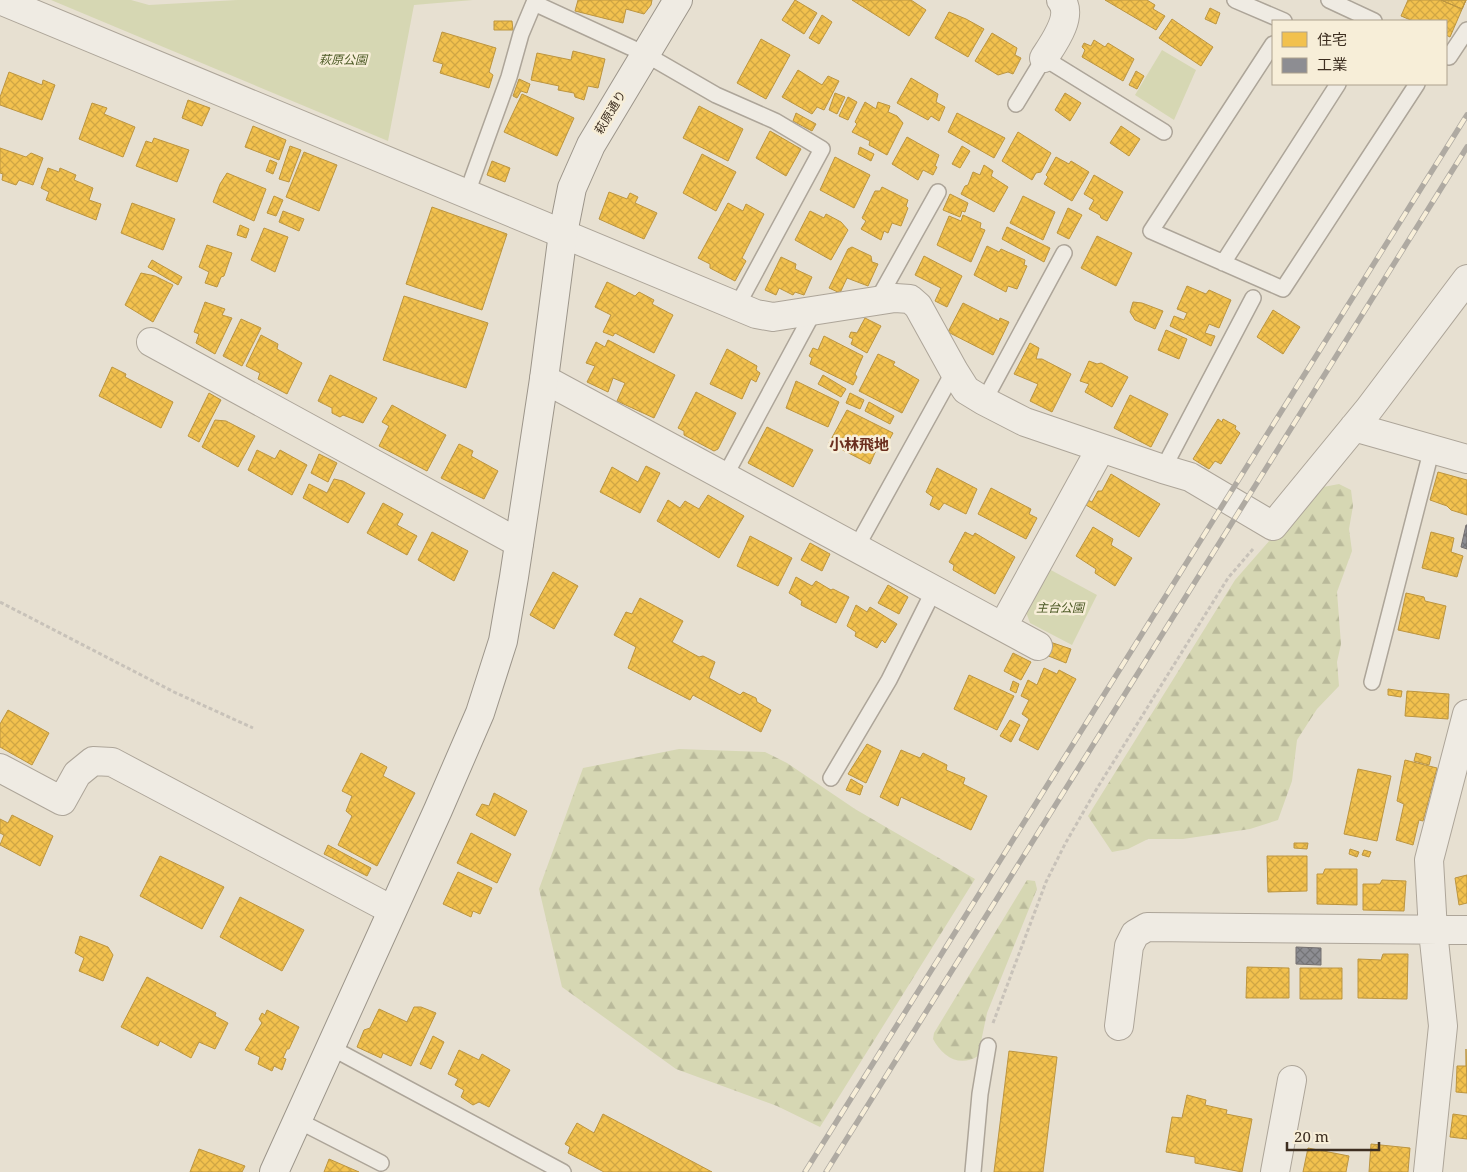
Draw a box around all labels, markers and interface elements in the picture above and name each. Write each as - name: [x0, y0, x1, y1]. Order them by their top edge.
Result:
- legend: [1272, 20, 1447, 85]
- text: 住宅: [1317, 29, 1347, 49]
- park label: 萩原公園: [319, 51, 369, 68]
- text: 工業: [1317, 54, 1347, 74]
- street label: 萩原通り: [590, 87, 630, 137]
- district label: 小林飛地: [829, 434, 889, 454]
- park label: 主台公園: [1036, 599, 1086, 616]
- scale bar: [1287, 1120, 1380, 1152]
- text: 20 m: [1294, 1126, 1329, 1146]

